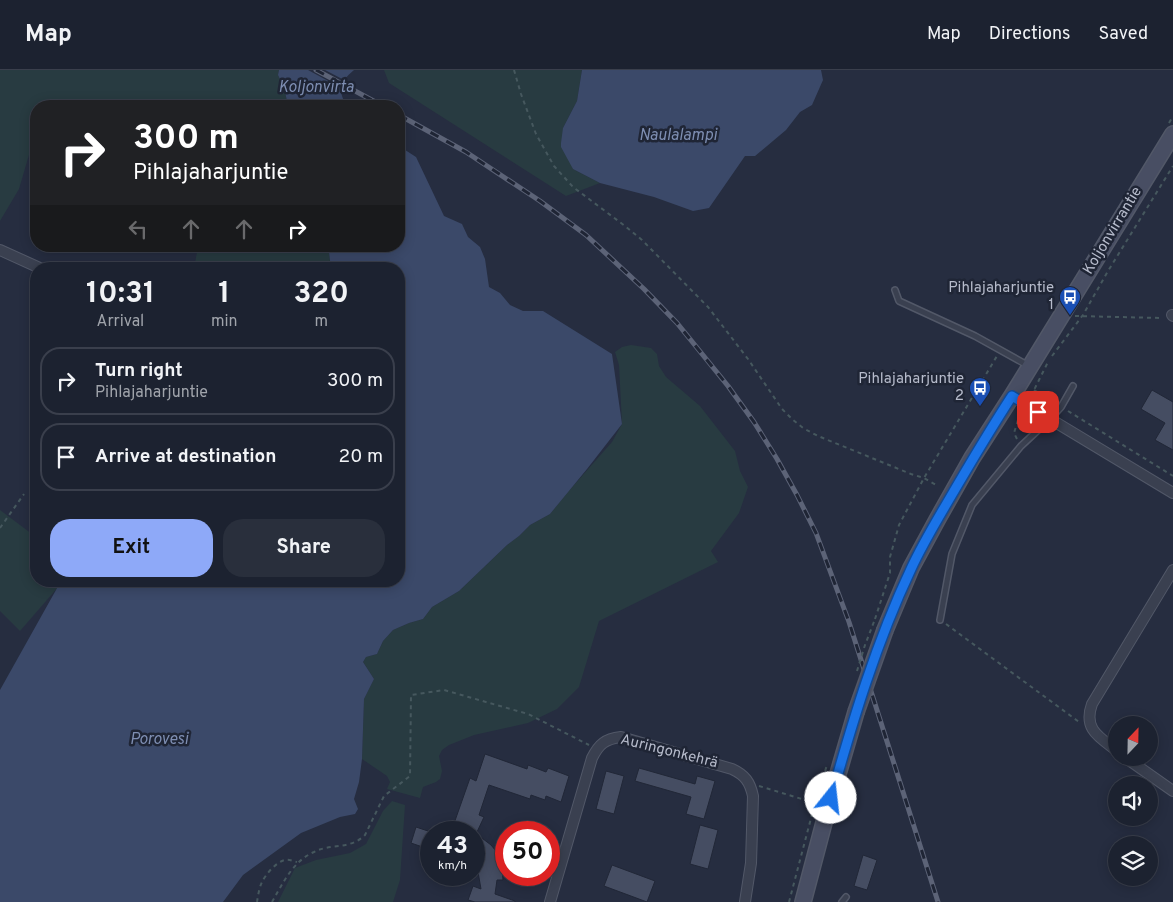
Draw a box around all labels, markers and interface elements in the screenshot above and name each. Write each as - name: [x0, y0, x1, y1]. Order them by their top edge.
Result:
- text: Map: [25, 20, 72, 50]
- text: Map: [927, 23, 961, 46]
- text: Directions: [989, 23, 1071, 46]
- text: Saved: [1099, 23, 1148, 46]
- water label: Koljonvirta: [278, 78, 354, 98]
- text: 300 m: [133, 117, 239, 161]
- icon: right: [50, 120, 115, 185]
- water label: Naulalampi: [639, 126, 718, 146]
- text: Pihlajaharjuntie: [133, 160, 288, 187]
- street label: Koljonvirrantie: [1079, 184, 1147, 278]
- icon: left: [124, 215, 152, 243]
- icon: ahead: [177, 215, 205, 243]
- icon: ahead: [230, 215, 258, 243]
- icon: right: [283, 215, 311, 243]
- text: 10:31: [86, 276, 155, 313]
- text: 1: [218, 276, 230, 313]
- text: 320: [294, 276, 349, 313]
- place label: Pihlajaharjuntie 1: [948, 279, 1054, 315]
- bus stop icon: Pihlajaharjuntie 1: [1058, 285, 1082, 316]
- text: Arrival: [97, 312, 144, 332]
- text: min: [211, 312, 238, 332]
- text: m: [314, 312, 328, 332]
- text: Turn right: [95, 359, 183, 383]
- icon: right: [52, 367, 80, 395]
- text: 300 m: [327, 369, 383, 393]
- place label: Pihlajaharjuntie 2: [858, 370, 964, 406]
- bus stop icon: Pihlajaharjuntie 2: [968, 376, 992, 407]
- text: Pihlajaharjuntie: [95, 383, 208, 403]
- pin: [1017, 391, 1059, 433]
- icon: arrive: [1024, 398, 1052, 426]
- icon: arrive: [52, 443, 80, 471]
- text: Arrive at destination: [95, 445, 276, 469]
- text: 20 m: [339, 445, 383, 469]
- button: Exit: [50, 519, 213, 577]
- button: Share: [223, 519, 385, 577]
- north arrow: [1108, 716, 1158, 766]
- map controls: [1108, 716, 1158, 886]
- water label: Porovesi: [130, 730, 189, 750]
- street label: Auringonkehrä: [618, 731, 720, 773]
- position arrow: [804, 771, 856, 823]
- button: sound: [1108, 776, 1158, 826]
- speed limit sign: 50: [495, 821, 560, 886]
- text: 43: [437, 831, 468, 863]
- button: layers: [1108, 836, 1158, 886]
- text: km/h: [438, 858, 467, 874]

